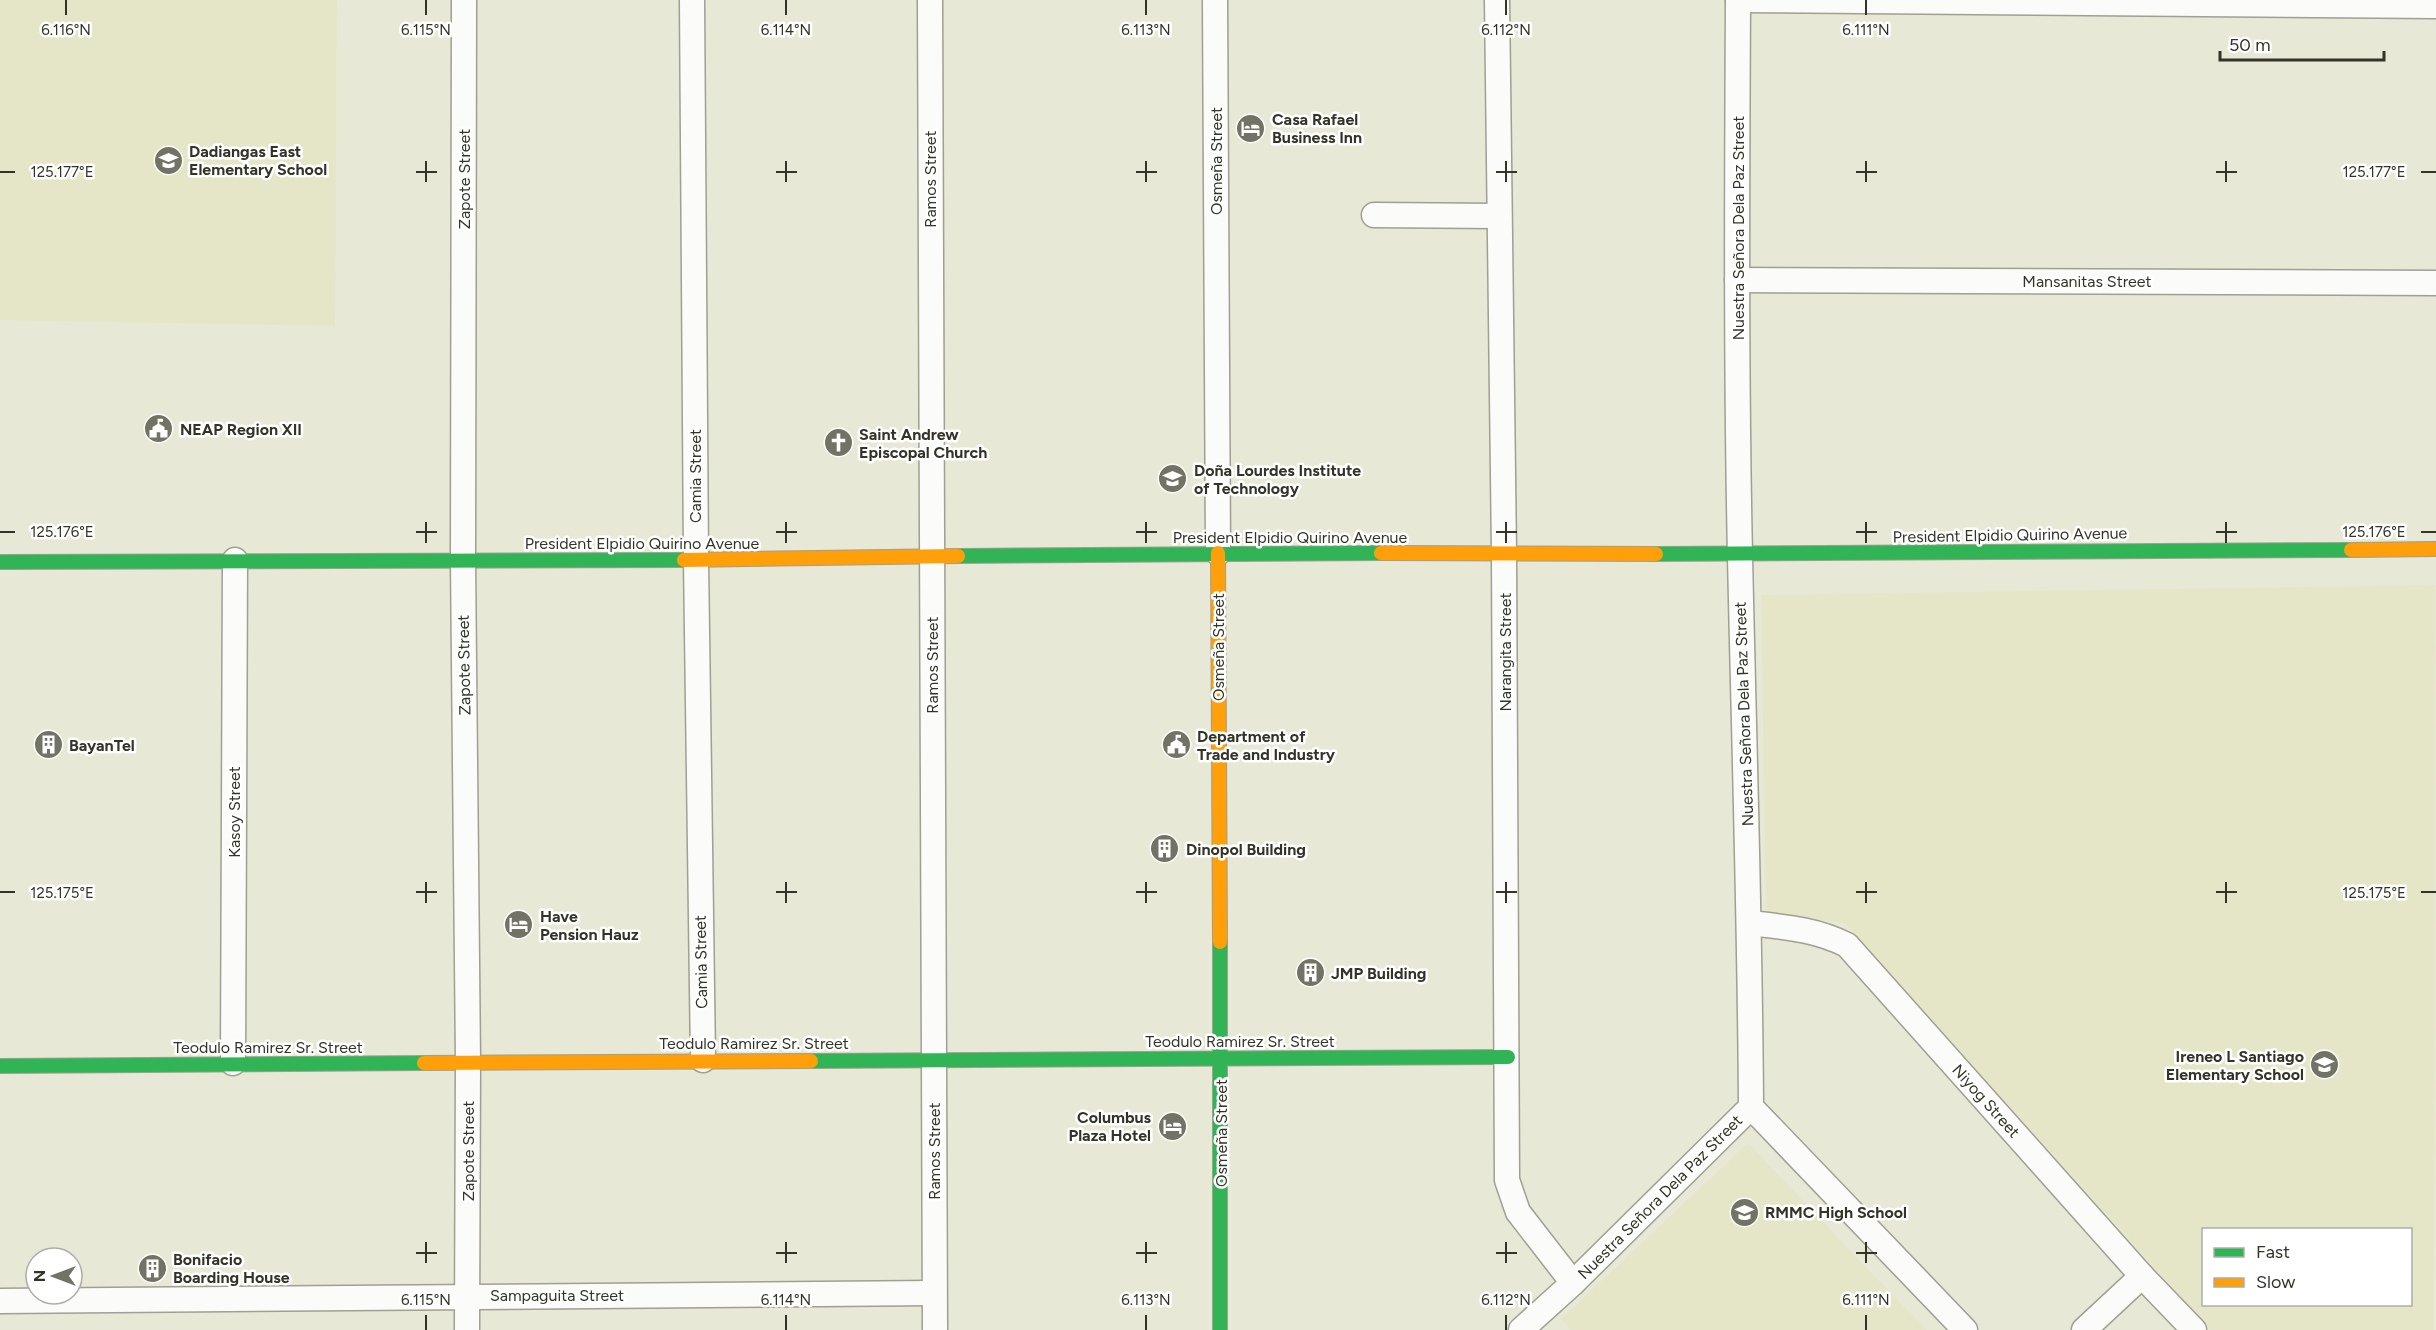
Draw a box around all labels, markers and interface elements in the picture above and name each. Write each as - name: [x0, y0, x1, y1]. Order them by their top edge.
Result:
- text: 6.116°N: [41, 21, 91, 39]
- text: 6.115°N: [401, 21, 451, 39]
- text: 6.114°N: [761, 21, 811, 39]
- text: 6.113°N: [1121, 21, 1171, 39]
- text: 6.112°N: [1481, 21, 1531, 39]
- text: 6.111°N: [1842, 21, 1890, 39]
- scale bar: [2220, 24, 2384, 62]
- text: 50 m: [2229, 34, 2271, 56]
- street label: Osmeña Street: [1207, 107, 1226, 215]
- place label: Casa Rafael Business Inn: [1272, 110, 1362, 147]
- hotel icon: Casa Rafael Business Inn: [1235, 112, 1267, 144]
- street label: Nuestra Señora Dela Paz Street: [1729, 116, 1748, 340]
- street label: Zapote Street: [455, 129, 474, 229]
- street label: Ramos Street: [921, 130, 940, 228]
- place label: Dadiangas East Elementary School: [189, 142, 327, 179]
- school or university icon: Dadiangas East Elementary School: [152, 144, 184, 176]
- text: 125.177°E: [30, 163, 94, 181]
- text: 125.177°E: [2342, 163, 2406, 181]
- street label: Mansanitas Street: [2022, 272, 2152, 291]
- public building icon: NEAP Region XII: [143, 413, 175, 445]
- place label: NEAP Region XII: [180, 420, 302, 439]
- place label: Saint Andrew Episcopal Church: [859, 425, 987, 462]
- church icon: Saint Andrew Episcopal Church: [822, 427, 854, 459]
- street label: Camia Street: [686, 429, 705, 523]
- place label: Doña Lourdes Institute of Technology: [1194, 461, 1361, 498]
- school or university icon: Doña Lourdes Institute of Technology: [1157, 463, 1189, 495]
- text: 125.176°E: [30, 523, 94, 541]
- street label: President Elpidio Quirino Avenue: [1893, 523, 2128, 547]
- text: 125.176°E: [2342, 523, 2406, 541]
- street label: President Elpidio Quirino Avenue: [1173, 528, 1408, 547]
- street label: President Elpidio Quirino Avenue: [525, 534, 760, 553]
- street label: Narangita Street: [1496, 592, 1515, 712]
- street label: Osmeña Street: [1209, 593, 1228, 701]
- street label: Nuestra Señora Dela Paz Street: [1731, 601, 1757, 827]
- street label: Zapote Street: [454, 615, 474, 715]
- street label: Ramos Street: [923, 616, 942, 714]
- place label: Department of Trade and Industry: [1197, 727, 1336, 764]
- building icon: BayanTel: [32, 729, 64, 761]
- public building icon: Department of Trade and Industry: [1160, 729, 1192, 761]
- place label: BayanTel: [69, 736, 135, 755]
- street label: Kasoy Street: [225, 766, 244, 858]
- building icon: Dinopol Building: [1149, 833, 1181, 865]
- place label: Dinopol Building: [1186, 840, 1306, 859]
- text: 125.175°E: [30, 884, 94, 902]
- text: 125.175°E: [2342, 884, 2406, 902]
- place label: Have Pension Hauz: [540, 907, 639, 944]
- hotel icon: Have Pension Hauz: [503, 909, 535, 941]
- street label: Camia Street: [691, 915, 711, 1009]
- building icon: JMP Building: [1294, 957, 1326, 989]
- place label: JMP Building: [1331, 964, 1426, 983]
- street label: Teodulo Ramirez Sr. Street: [1145, 1032, 1335, 1051]
- street label: Teodulo Ramirez Sr. Street: [659, 1034, 849, 1053]
- street label: Teodulo Ramirez Sr. Street: [173, 1038, 363, 1057]
- place label: Ireneo L Santiago Elementary School: [2166, 1047, 2304, 1084]
- school or university icon: Ireneo L Santiago Elementary School: [2309, 1049, 2341, 1081]
- street label: Niyog Street: [1948, 1061, 2024, 1141]
- street label: Osmeña Street: [1212, 1079, 1231, 1187]
- street label: Zapote Street: [459, 1101, 478, 1201]
- street label: Ramos Street: [925, 1102, 944, 1200]
- place label: Columbus Plaza Hotel: [1069, 1108, 1152, 1145]
- hotel icon: Columbus Plaza Hotel: [1156, 1110, 1188, 1142]
- street label: Nuestra Señora Dela Paz Street: [1574, 1111, 1746, 1283]
- school or university icon: RMMC High School: [1728, 1196, 1760, 1228]
- place label: RMMC High School: [1765, 1203, 1907, 1222]
- legend: [2202, 1228, 2412, 1306]
- text: Fast: [2256, 1241, 2290, 1263]
- north arrow: [24, 1246, 84, 1306]
- place label: Bonifacio Boarding House: [173, 1250, 290, 1287]
- building icon: Bonifacio Boarding House: [136, 1252, 168, 1284]
- text: N: [30, 1270, 49, 1282]
- text: Slow: [2256, 1271, 2295, 1293]
- street label: Sampaguita Street: [490, 1286, 624, 1305]
- text: 6.115°N: [401, 1291, 451, 1309]
- text: 6.114°N: [761, 1291, 811, 1309]
- text: 6.113°N: [1121, 1291, 1171, 1309]
- text: 6.112°N: [1481, 1291, 1531, 1309]
- text: 6.111°N: [1842, 1291, 1890, 1309]

